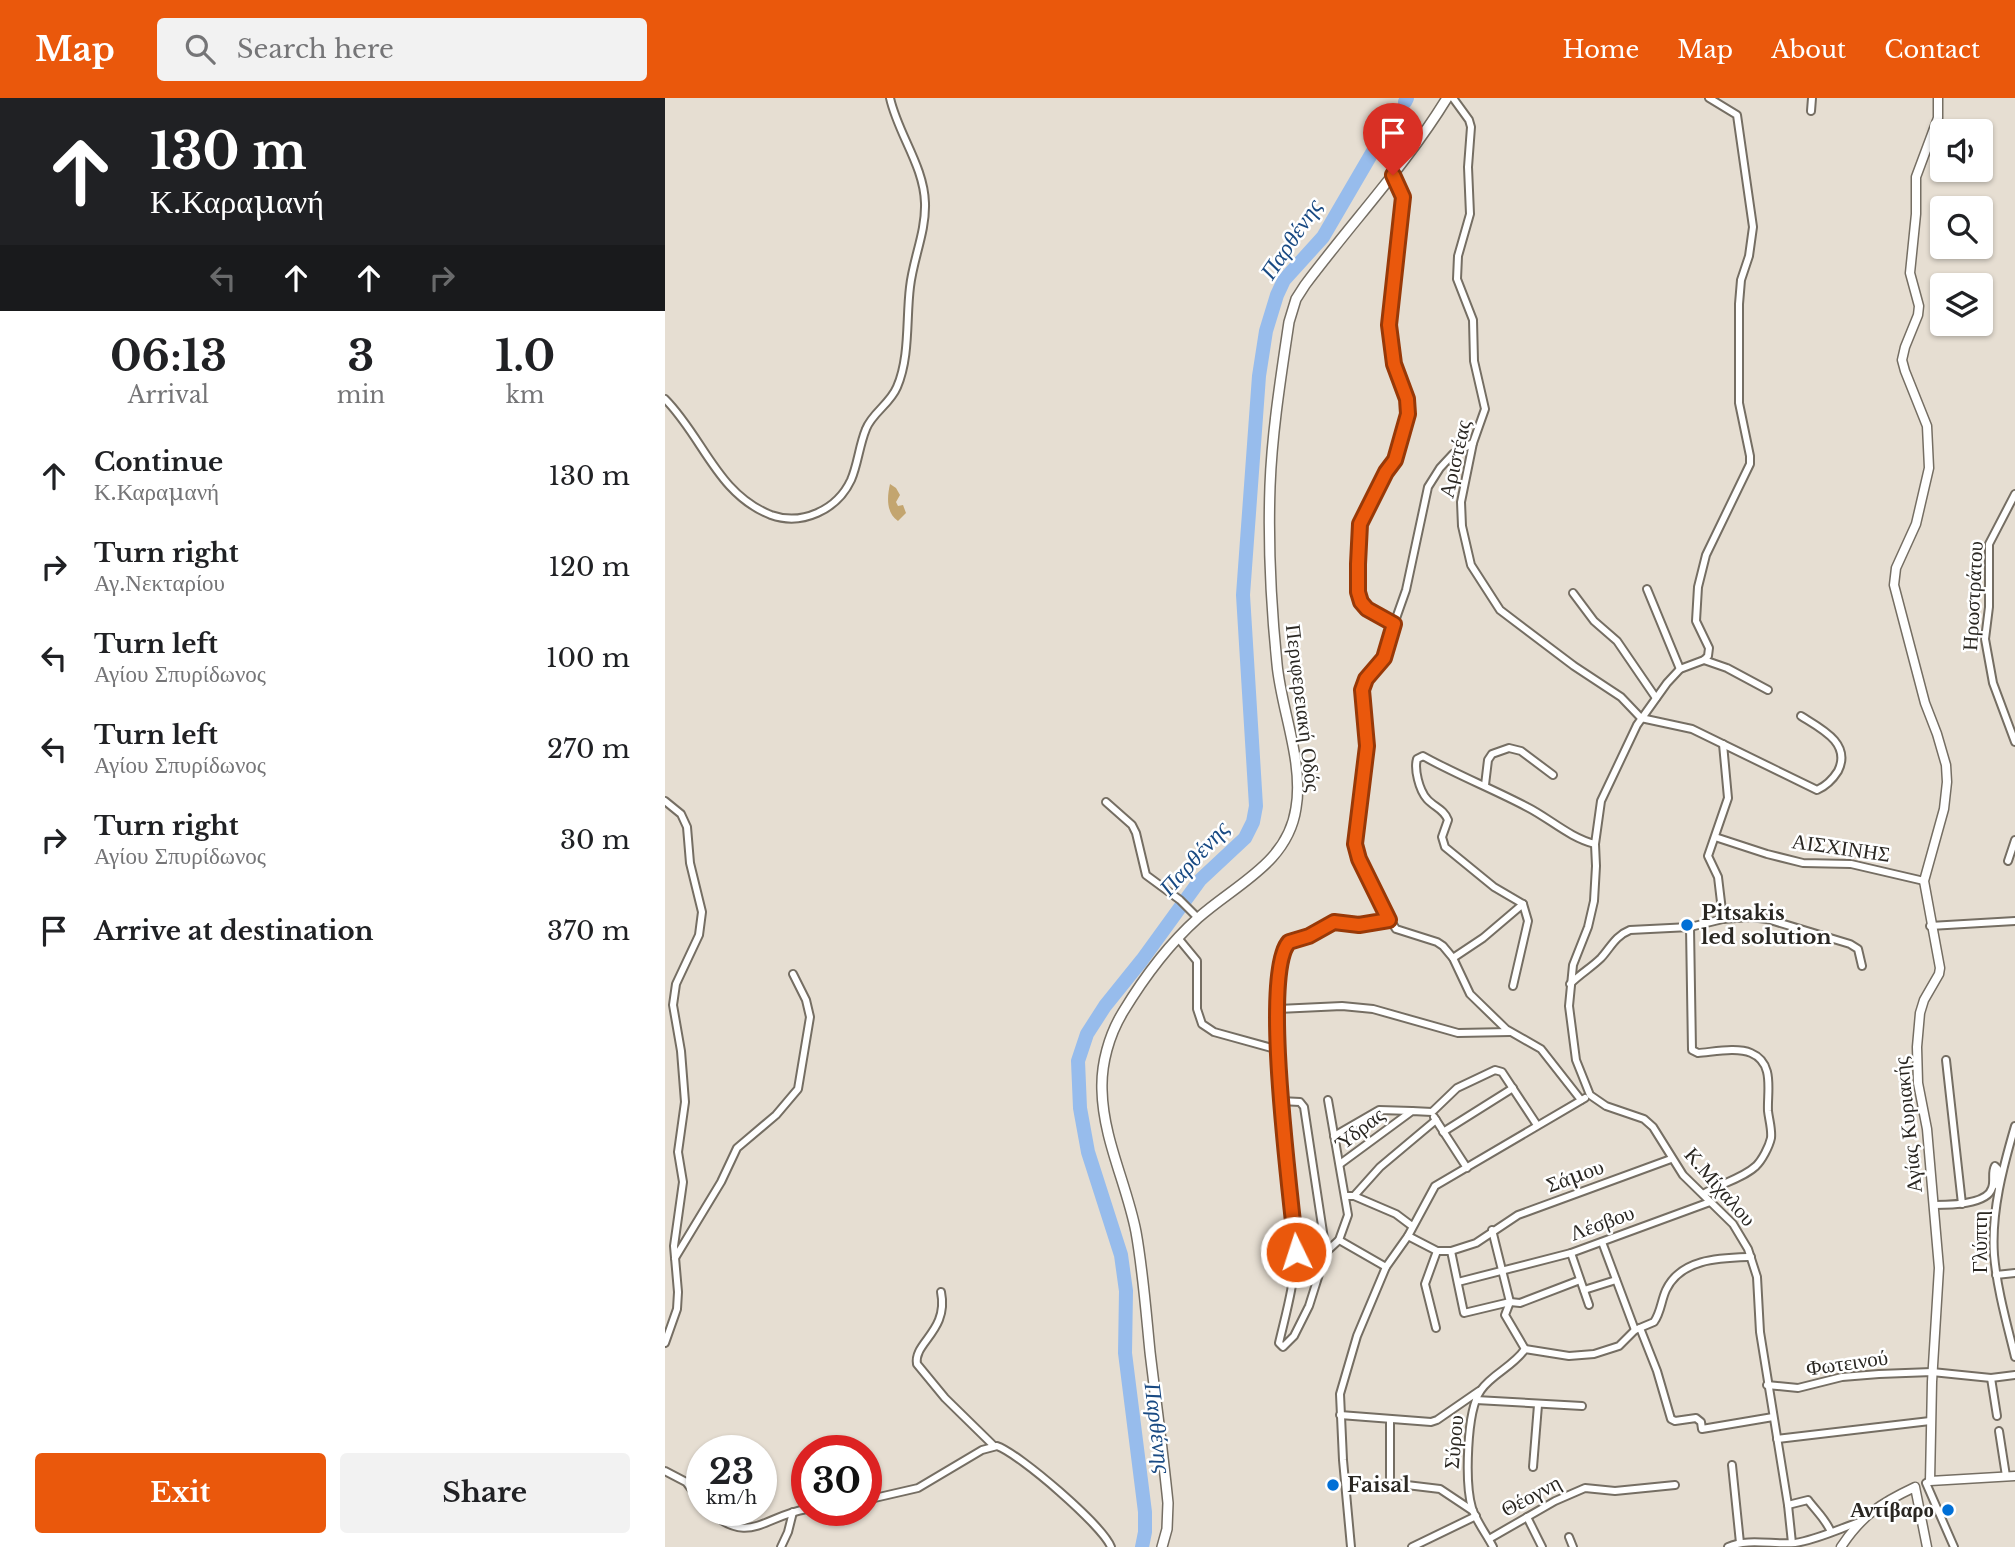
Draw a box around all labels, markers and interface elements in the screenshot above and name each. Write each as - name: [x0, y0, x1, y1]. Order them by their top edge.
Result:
- search box: [157, 18, 647, 81]
- text: Map: [35, 29, 115, 70]
- icon: search: [181, 30, 219, 68]
- text: Search here: [237, 33, 394, 65]
- text: Home: [1563, 35, 1639, 64]
- text: Map: [1677, 35, 1733, 64]
- text: About: [1771, 35, 1846, 64]
- text: Contact: [1884, 35, 1980, 64]
- pin: [1363, 103, 1423, 175]
- icon: arrive: [1374, 114, 1412, 152]
- map controls: [1930, 119, 1993, 336]
- button: sound: [1930, 119, 1993, 182]
- text: 130 m: [150, 121, 307, 182]
- icon: ahead: [35, 126, 126, 217]
- text: Κ.Καραμανή: [150, 182, 324, 222]
- water label: Παρθένης: [1253, 193, 1328, 285]
- button: search: [1930, 196, 1993, 259]
- icon: left: [204, 259, 242, 297]
- icon: ahead: [277, 259, 315, 297]
- icon: ahead: [350, 259, 388, 297]
- icon: right: [423, 259, 461, 297]
- button: layers: [1930, 273, 1993, 336]
- text: 06:13: [110, 330, 227, 382]
- text: 3: [348, 330, 374, 382]
- text: 1.0: [495, 330, 555, 382]
- text: Arrival: [128, 381, 209, 409]
- text: min: [337, 381, 385, 409]
- text: km: [506, 381, 545, 409]
- street label: Αριστέας: [1433, 417, 1477, 501]
- text: Continue: [94, 446, 223, 478]
- icon: ahead: [35, 457, 73, 495]
- text: 130 m: [548, 460, 630, 492]
- text: Κ.Καραμανή: [94, 478, 219, 506]
- text: Turn right: [94, 537, 239, 569]
- street label: Ηρωστράτου: [1957, 540, 1989, 652]
- icon: right: [35, 548, 73, 586]
- text: 120 m: [548, 551, 630, 583]
- text: Αγ.Νεκταρίου: [94, 569, 225, 597]
- street label: Περιφερειακή Οδός: [1280, 623, 1326, 794]
- text: Turn left: [94, 628, 218, 660]
- icon: left: [35, 639, 73, 677]
- text: 100 m: [546, 642, 630, 674]
- text: Αγίου Σπυρίδωνος: [94, 660, 266, 688]
- text: Turn left: [94, 719, 218, 751]
- icon: left: [35, 730, 73, 768]
- text: 270 m: [547, 733, 630, 765]
- text: Αγίου Σπυρίδωνος: [94, 751, 266, 779]
- text: Turn right: [94, 810, 239, 842]
- water label: Παρθένης: [1152, 814, 1235, 902]
- icon: right: [35, 821, 73, 859]
- text: 30 m: [560, 824, 630, 856]
- street label: ΑΙΣΧΙΝΗΣ: [1790, 828, 1892, 868]
- text: Αγίου Σπυρίδωνος: [94, 842, 266, 870]
- place label: Pitsakis led solution: [1701, 900, 1832, 950]
- icon: arrive: [35, 912, 73, 950]
- text: Arrive at destination: [94, 915, 374, 947]
- text: 370 m: [547, 915, 630, 947]
- marker: Pitsakis led solution: [1679, 917, 1695, 933]
- street label: Αγίας Κυριακής: [1888, 1055, 1928, 1194]
- street label: Ύδρας: [1330, 1101, 1390, 1157]
- street label: Κ.Μίχαλου: [1679, 1142, 1761, 1232]
- street label: Σάμου: [1543, 1154, 1607, 1198]
- street label: Λέσβου: [1566, 1199, 1638, 1247]
- street label: Γλύπτη: [1967, 1211, 1993, 1273]
- position arrow: [1259, 1215, 1333, 1289]
- street label: Φωτεινού: [1804, 1344, 1890, 1382]
- water label: Παρθένης: [1138, 1380, 1178, 1476]
- street label: Σύρου: [1439, 1414, 1469, 1470]
- speed limit sign: 30: [791, 1435, 882, 1526]
- text: 23: [709, 1450, 754, 1493]
- button: Exit: [35, 1453, 326, 1533]
- button: Share: [340, 1453, 630, 1533]
- street label: Θέογνη: [1497, 1469, 1565, 1523]
- place label: Faisal: [1347, 1472, 1410, 1498]
- marker: Faisal: [1325, 1477, 1341, 1493]
- text: km/h: [706, 1487, 757, 1509]
- place label: Αντίβαρο: [1850, 1497, 1934, 1523]
- marker: Αντίβαρο: [1940, 1502, 1956, 1518]

